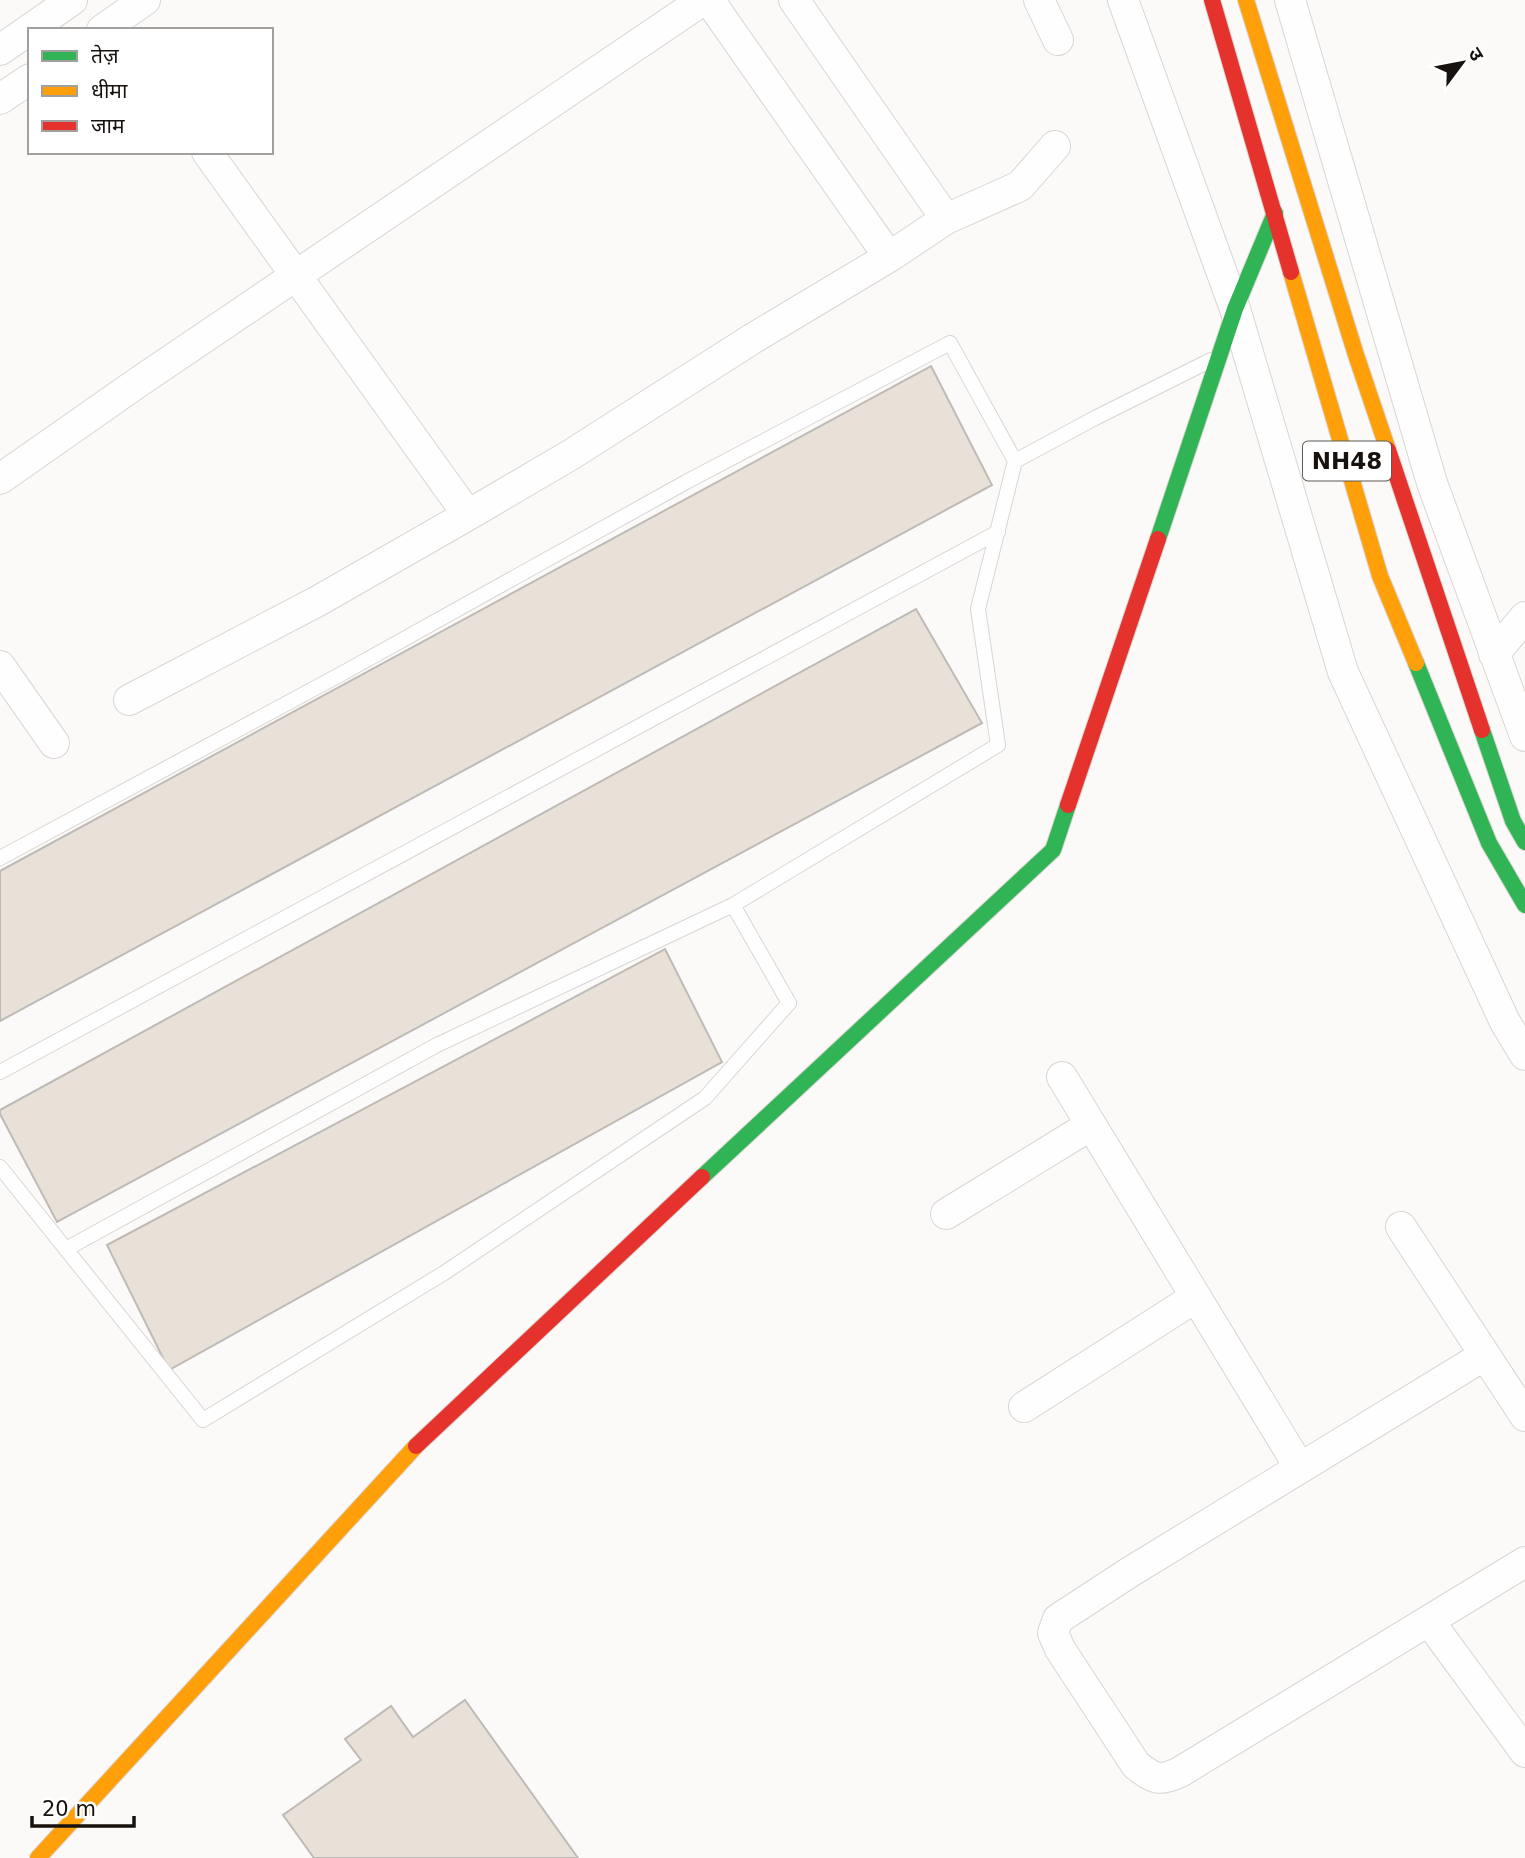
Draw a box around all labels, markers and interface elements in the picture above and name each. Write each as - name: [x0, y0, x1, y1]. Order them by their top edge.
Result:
- legend: [28, 28, 273, 154]
- north arrow: [1427, 28, 1497, 98]
- text: उ: [1464, 43, 1489, 65]
- text: तेज़: [91, 44, 119, 68]
- text: धीमा: [91, 79, 128, 103]
- text: जाम: [91, 114, 125, 138]
- road number: NH48: [1303, 442, 1391, 481]
- scale bar: [32, 1784, 133, 1828]
- text: 20 m: [42, 1797, 96, 1821]

